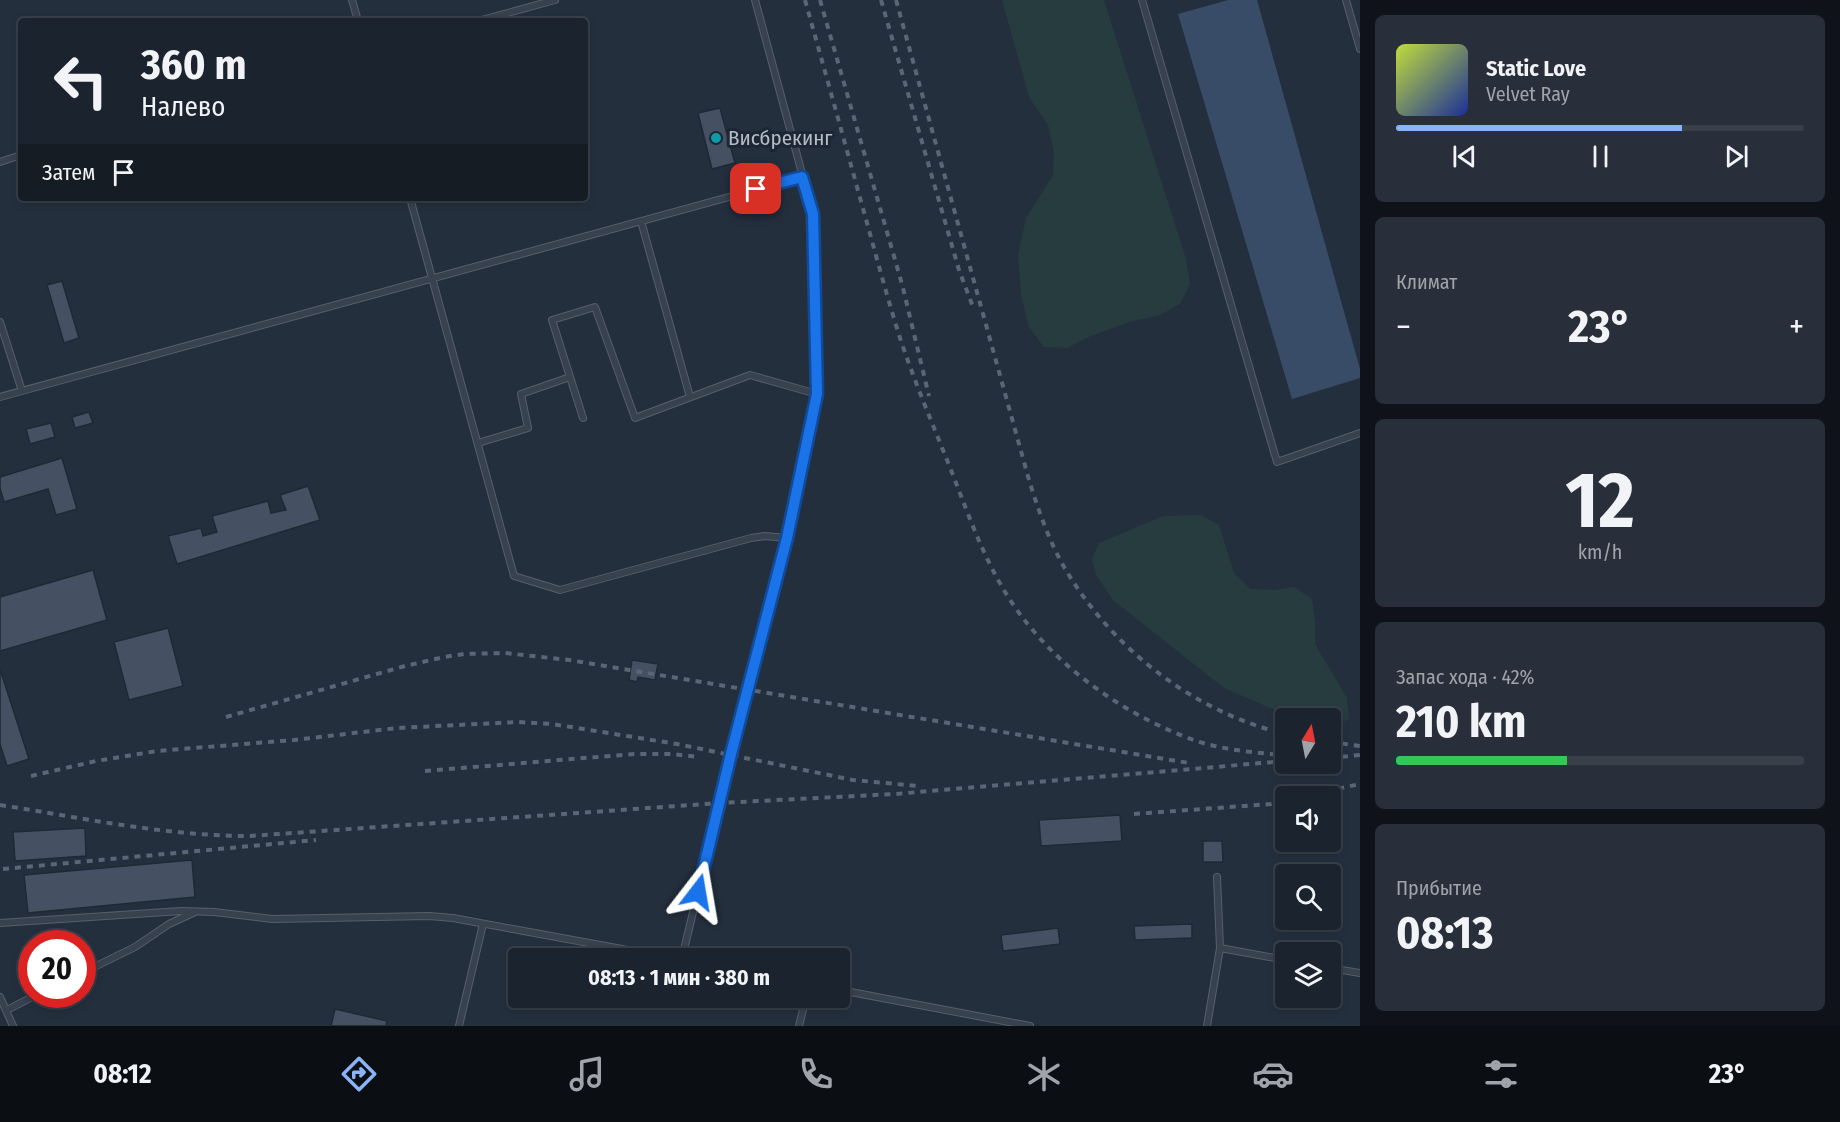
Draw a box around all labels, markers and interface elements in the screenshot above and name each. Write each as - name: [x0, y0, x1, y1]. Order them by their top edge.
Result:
- text: 360 m: [141, 40, 247, 90]
- icon: left: [42, 42, 120, 120]
- text: Static Love: [1486, 55, 1586, 82]
- text: Velvet Ray: [1486, 82, 1570, 106]
- text: Налево: [141, 91, 225, 123]
- place label: Висбрекинг: [728, 125, 833, 151]
- marker: Висбрекинг: [709, 131, 723, 145]
- icon: previous: [1448, 140, 1481, 173]
- icon: pause: [1584, 140, 1617, 173]
- icon: next: [1720, 140, 1753, 173]
- icon: arrive: [107, 156, 140, 189]
- text: Затем: [42, 159, 95, 186]
- pin: [730, 163, 781, 214]
- icon: arrive: [739, 172, 772, 205]
- text: Климат: [1396, 270, 1457, 294]
- text: 23°: [1568, 300, 1632, 354]
- text: −: [1396, 307, 1411, 347]
- text: +: [1789, 307, 1804, 347]
- text: 12: [1565, 454, 1635, 548]
- text: km/h: [1578, 540, 1622, 564]
- text: Запас хода · 42%: [1396, 665, 1535, 689]
- text: 210 km: [1396, 695, 1526, 749]
- north arrow: [1275, 708, 1341, 774]
- map controls: [1275, 708, 1341, 1008]
- button: sound: [1275, 786, 1341, 852]
- position arrow: [666, 860, 730, 924]
- button: search: [1275, 864, 1341, 930]
- text: Прибытие: [1396, 876, 1482, 900]
- text: 08:13: [1396, 906, 1493, 960]
- speed limit sign: 20: [18, 930, 96, 1008]
- button: layers: [1275, 942, 1341, 1008]
- text: 08:13 · 1 мин · 380 m: [588, 964, 770, 991]
- icon: directions: [338, 1053, 380, 1095]
- icon: music: [566, 1053, 608, 1095]
- icon: phone: [795, 1053, 837, 1095]
- icon: climate: [1023, 1053, 1065, 1095]
- icon: car: [1252, 1053, 1294, 1095]
- icon: filters: [1480, 1053, 1522, 1095]
- text: 08:12: [93, 1058, 151, 1090]
- text: 23°: [1709, 1058, 1747, 1090]

